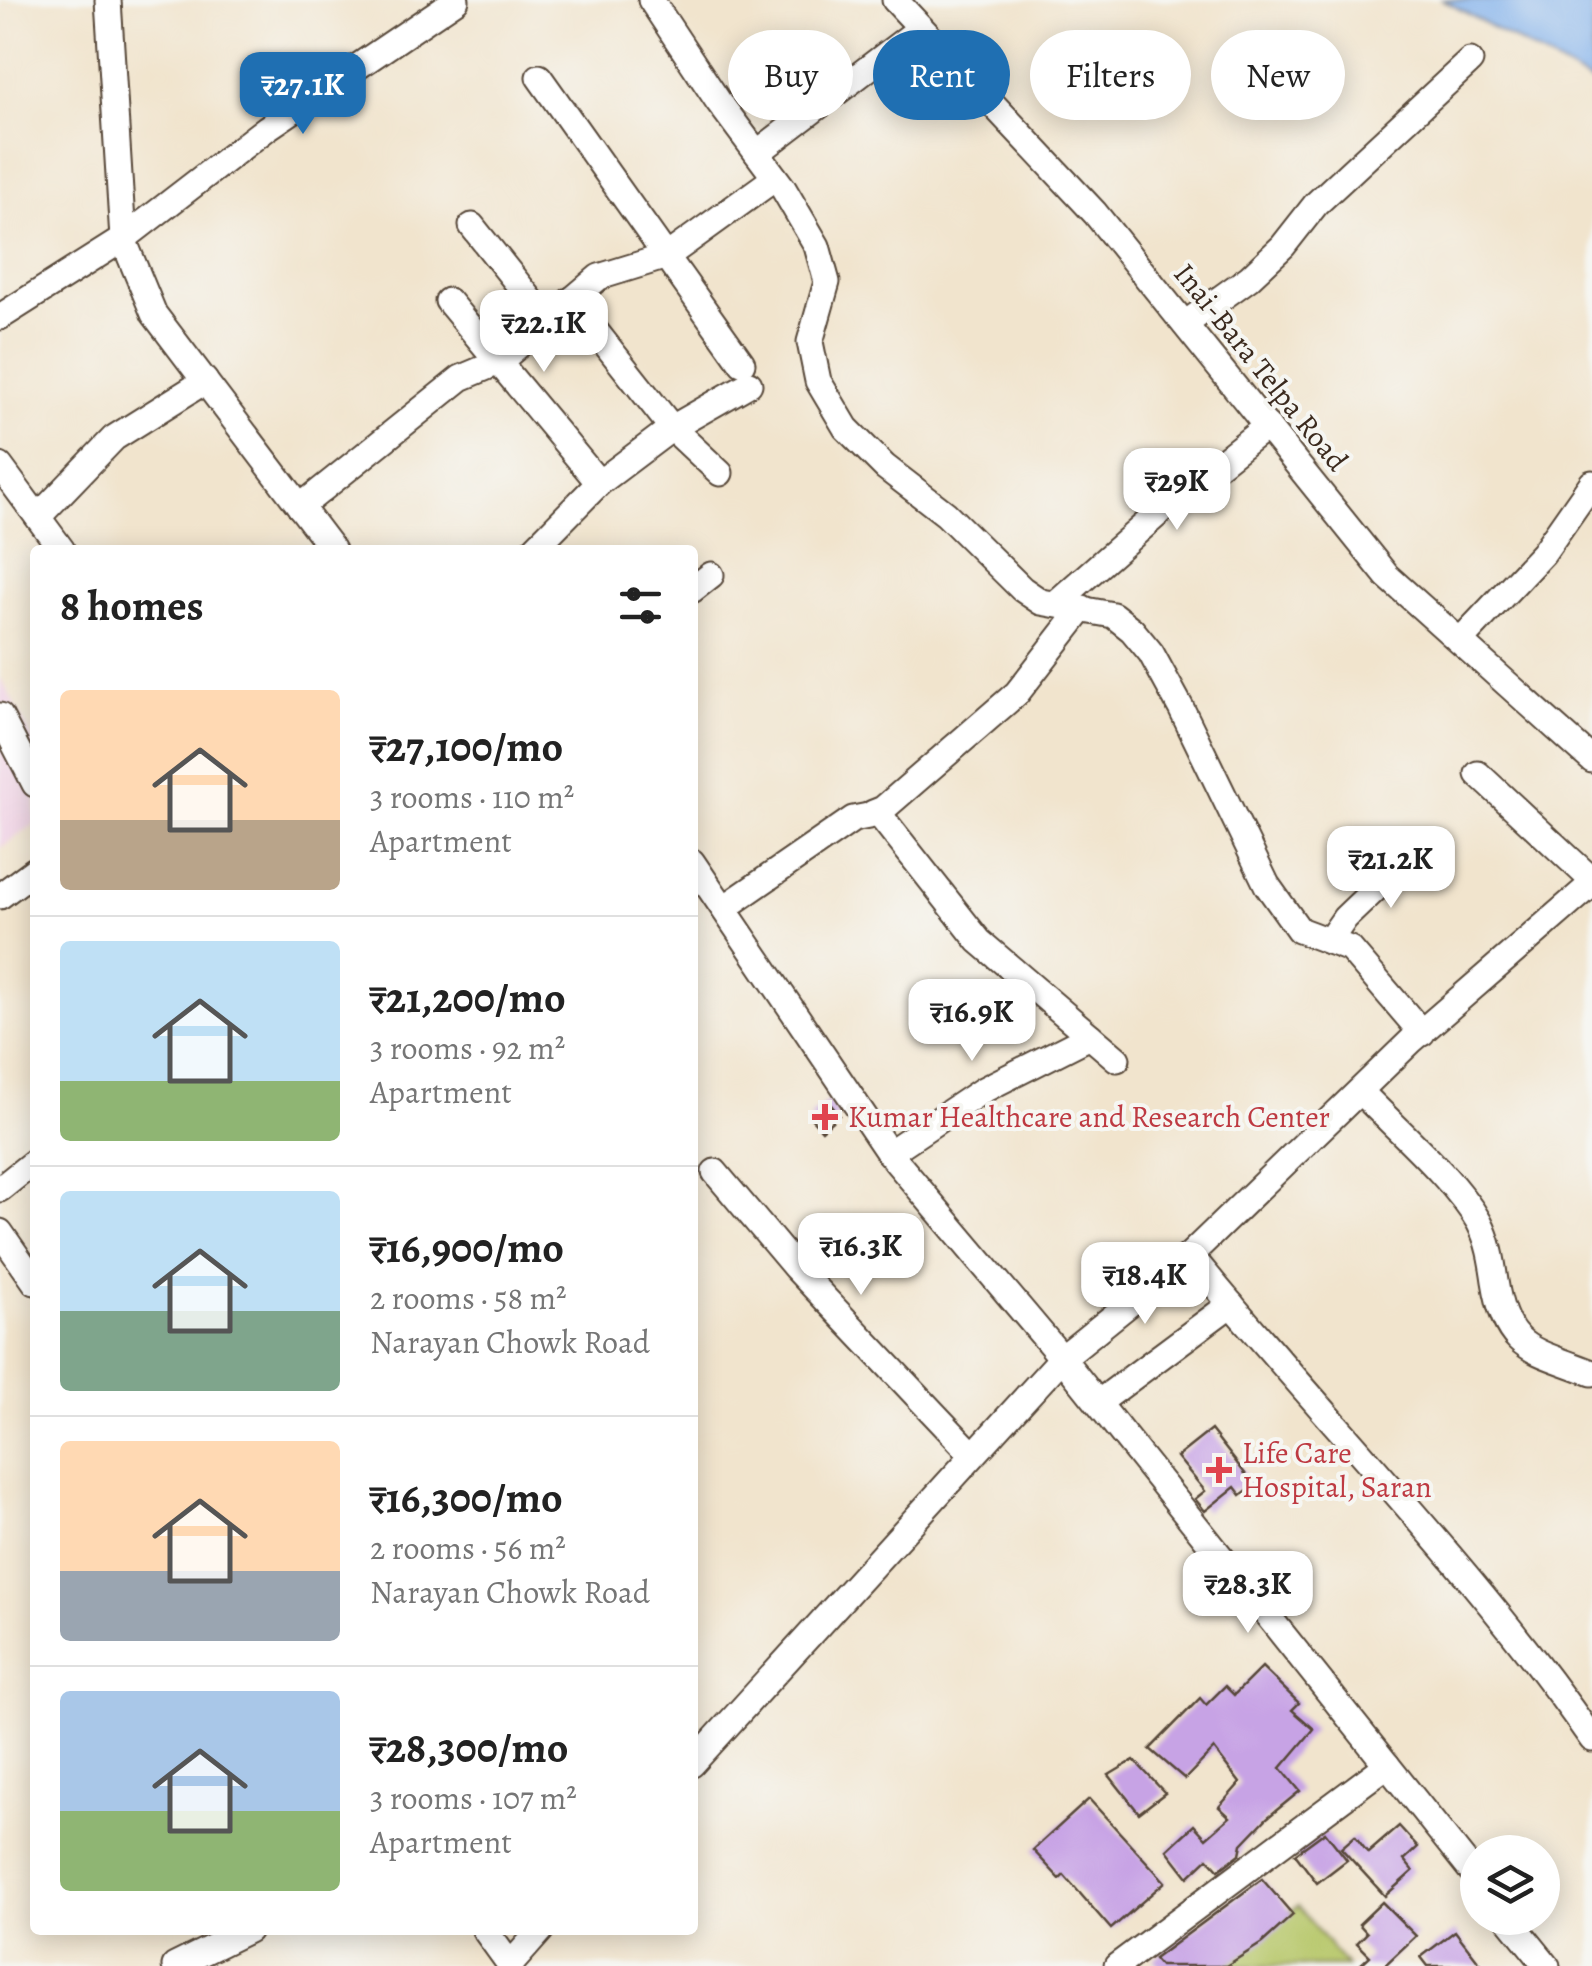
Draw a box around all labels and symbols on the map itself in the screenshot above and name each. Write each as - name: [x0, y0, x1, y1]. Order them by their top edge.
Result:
- pin: ₹27.1K: [222, 52, 384, 137]
- street label: Inai-Bara Telpa Road: [1165, 255, 1358, 480]
- pin: ₹22.1K: [463, 290, 625, 375]
- pin: ₹29K: [1118, 448, 1236, 533]
- pin: ₹21.2K: [1310, 826, 1472, 911]
- pin: ₹16.9K: [891, 979, 1053, 1064]
- place label: Kumar Healthcare and Research Center: [848, 1097, 1330, 1137]
- marker: Kumar Healthcare and Research Center: [812, 1104, 838, 1130]
- pin: ₹16.3K: [780, 1213, 942, 1298]
- pin: ₹18.4K: [1064, 1242, 1226, 1327]
- place label: Life Care Hospital, Saran: [1242, 1433, 1432, 1507]
- marker: Life Care Hospital, Saran: [1206, 1457, 1232, 1483]
- pin: ₹28.3K: [1167, 1551, 1329, 1636]

